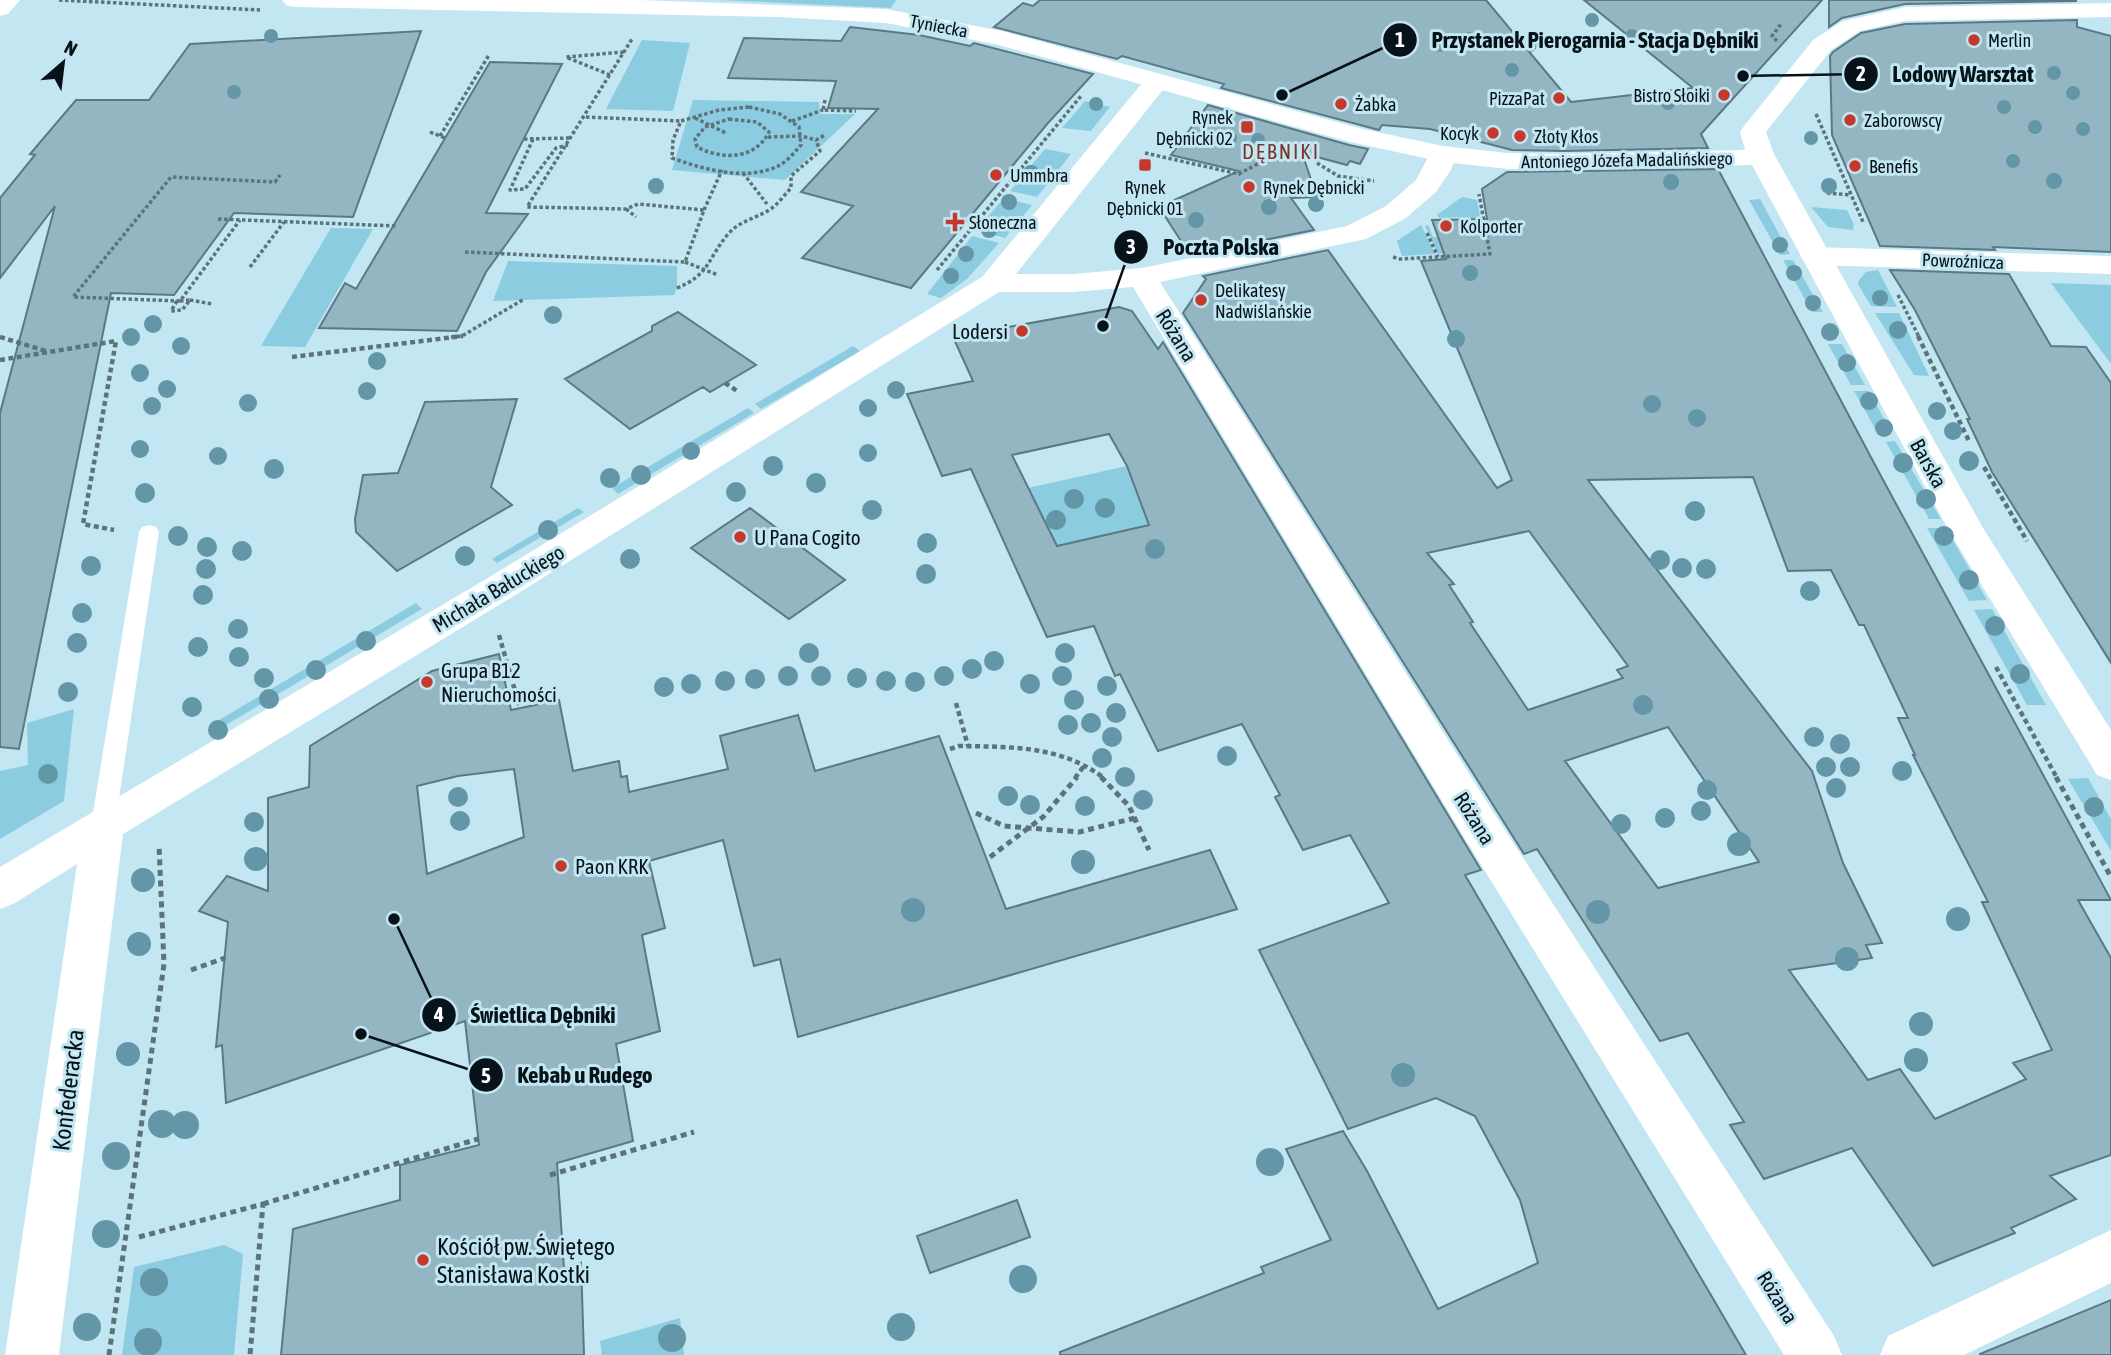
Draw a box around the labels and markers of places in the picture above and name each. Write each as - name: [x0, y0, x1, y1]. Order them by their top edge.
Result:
- callout: Przystanek Pierogarnia - Stacja Dębniki: [1383, 18, 1773, 62]
- place label: Merlin: [1988, 30, 2031, 51]
- marker: Merlin: [1966, 32, 1982, 48]
- callout: Lodowy Warsztat: [1843, 52, 2048, 96]
- place label: Bistro Słoiki: [1633, 85, 1710, 106]
- marker: Bistro Słoiki: [1716, 87, 1732, 103]
- place label: PizzaPat: [1489, 88, 1545, 109]
- marker: PizzaPat: [1551, 90, 1567, 106]
- place label: Żabka: [1355, 94, 1396, 115]
- marker: Żabka: [1333, 96, 1349, 112]
- place label: Rynek Dębnicki 02: [1156, 107, 1233, 149]
- place label: Zaborowscy: [1864, 110, 1942, 131]
- marker: Zaborowscy: [1842, 112, 1858, 128]
- marker: Rynek Dębnicki 02: [1239, 119, 1255, 135]
- place label: Kocyk: [1440, 123, 1479, 144]
- marker: Kocyk: [1485, 125, 1501, 141]
- place label: Złoty Kłos: [1534, 126, 1598, 147]
- marker: Złoty Kłos: [1512, 128, 1528, 144]
- place label: Benefis: [1869, 156, 1918, 177]
- marker: Rynek Dębnicki 01: [1137, 157, 1153, 173]
- marker: Benefis: [1847, 158, 1863, 174]
- place label: Ummbra: [1010, 165, 1068, 186]
- marker: Ummbra: [988, 167, 1004, 183]
- place label: Rynek Dębnicki 01: [1106, 177, 1184, 219]
- place label: Rynek Dębnicki: [1263, 177, 1365, 198]
- marker: Rynek Dębnicki: [1241, 179, 1257, 195]
- place label: Słoneczna: [969, 212, 1037, 233]
- marker: Słoneczna: [947, 214, 963, 230]
- place label: Kolporter: [1460, 216, 1523, 237]
- marker: Kolporter: [1438, 218, 1454, 234]
- callout: Poczta Polska: [1114, 225, 1293, 269]
- place label: Delikatesy Nadwiślańskie: [1215, 280, 1312, 322]
- marker: Delikatesy Nadwiślańskie: [1193, 292, 1209, 308]
- place label: Lodersi: [952, 319, 1008, 343]
- marker: Lodersi: [1014, 323, 1030, 339]
- place label: U Pana Cogito: [754, 525, 861, 549]
- marker: U Pana Cogito: [732, 529, 748, 545]
- place label: Grupa B12 Nieruchomości: [441, 658, 557, 706]
- marker: Grupa B12 Nieruchomości: [419, 674, 435, 690]
- place label: Paon KRK: [575, 854, 649, 878]
- marker: Paon KRK: [553, 858, 569, 874]
- callout: Świetlica Dębniki: [421, 993, 630, 1037]
- callout: Kebab u Rudego: [468, 1053, 666, 1097]
- place label: Kościół pw. Świętego Stanisława Kostki: [437, 1233, 615, 1288]
- marker: Kościół pw. Świętego Stanisława Kostki: [415, 1252, 431, 1268]

